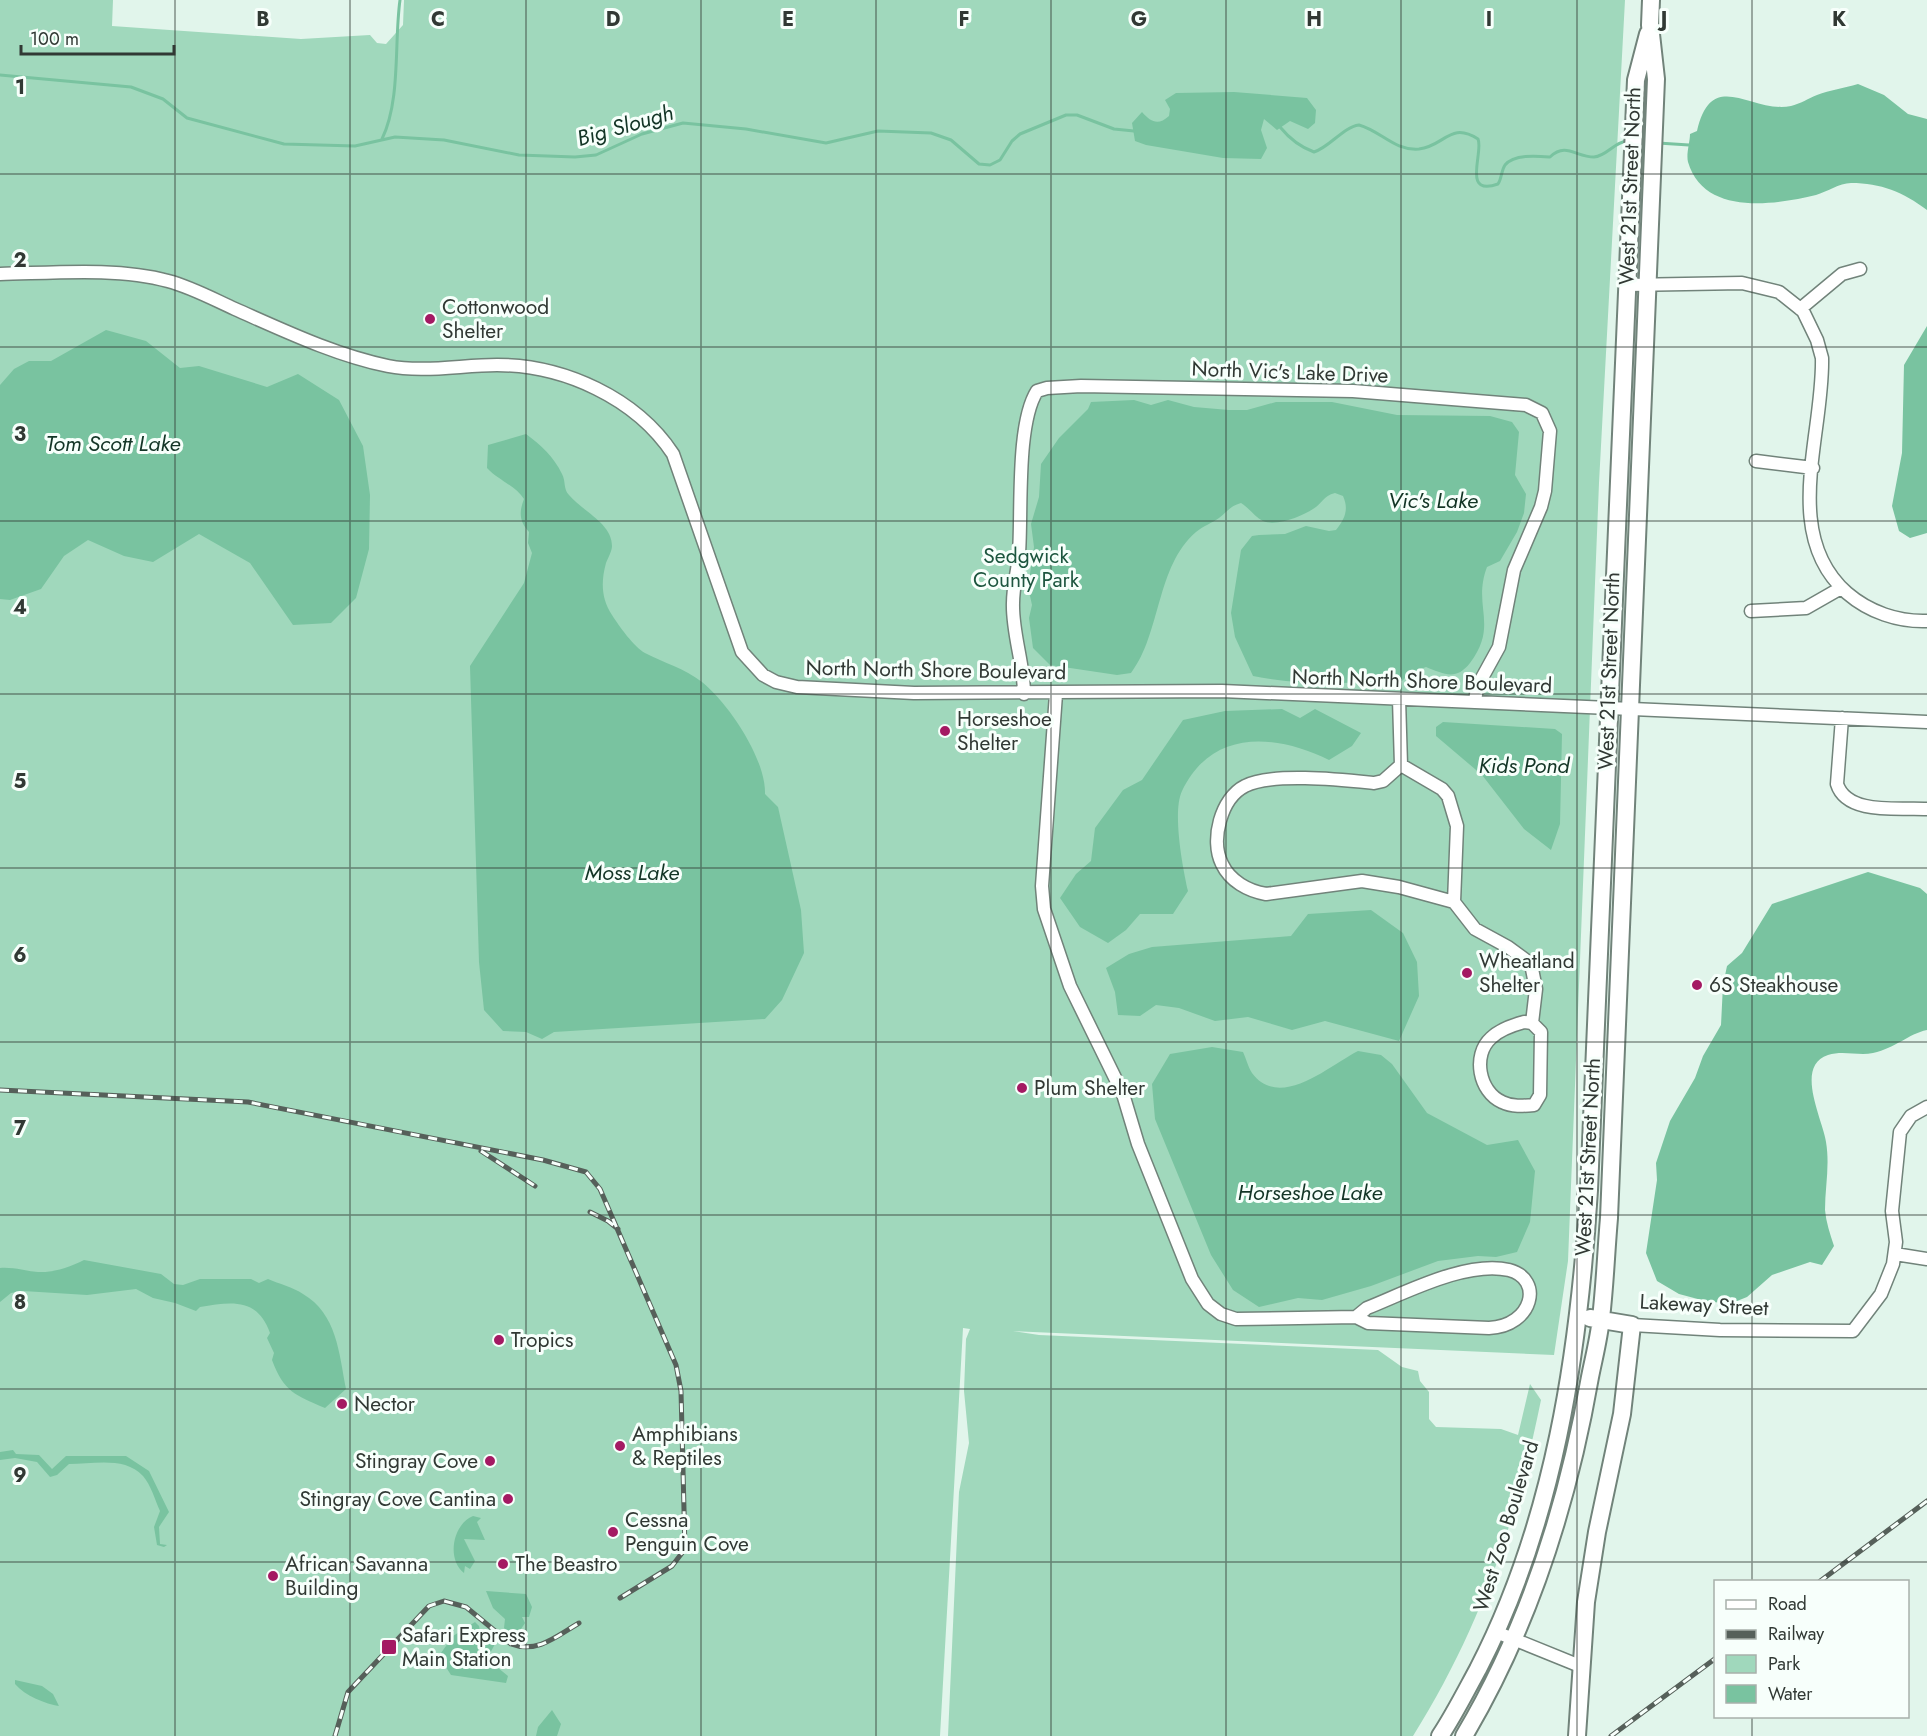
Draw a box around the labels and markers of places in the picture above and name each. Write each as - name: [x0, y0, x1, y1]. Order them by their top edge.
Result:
- place label: Cottonwood Shelter: [442, 292, 549, 346]
- marker: Cottonwood Shelter: [423, 312, 437, 326]
- place label: Horseshoe Shelter: [957, 704, 1052, 758]
- marker: Horseshoe Shelter: [938, 724, 952, 738]
- place label: Wheatland Shelter: [1479, 946, 1575, 1000]
- marker: Wheatland Shelter: [1460, 966, 1474, 980]
- place label: 6S Steakhouse: [1709, 970, 1839, 1000]
- marker: 6S Steakhouse: [1690, 978, 1704, 992]
- place label: Plum Shelter: [1034, 1073, 1146, 1103]
- marker: Plum Shelter: [1015, 1081, 1029, 1095]
- place label: Tropics: [511, 1325, 573, 1355]
- marker: Tropics: [492, 1333, 506, 1347]
- place label: Nector: [354, 1389, 416, 1419]
- marker: Nector: [335, 1397, 349, 1411]
- place label: Amphibians & Reptiles: [632, 1419, 738, 1473]
- marker: Amphibians & Reptiles: [613, 1439, 627, 1453]
- place label: Stingray Cove: [355, 1446, 478, 1476]
- marker: Stingray Cove: [483, 1454, 497, 1468]
- place label: Stingray Cove Cantina: [300, 1484, 496, 1514]
- marker: Stingray Cove Cantina: [501, 1492, 515, 1506]
- place label: Cessna Penguin Cove: [625, 1505, 749, 1559]
- marker: Cessna Penguin Cove: [606, 1525, 620, 1539]
- place label: African Savanna Building: [285, 1549, 428, 1603]
- place label: The Beastro: [515, 1549, 617, 1579]
- marker: The Beastro: [496, 1557, 510, 1571]
- marker: African Savanna Building: [266, 1569, 280, 1583]
- place label: Safari Express Main Station: [402, 1620, 526, 1674]
- marker: Safari Express Main Station: [380, 1638, 398, 1656]

